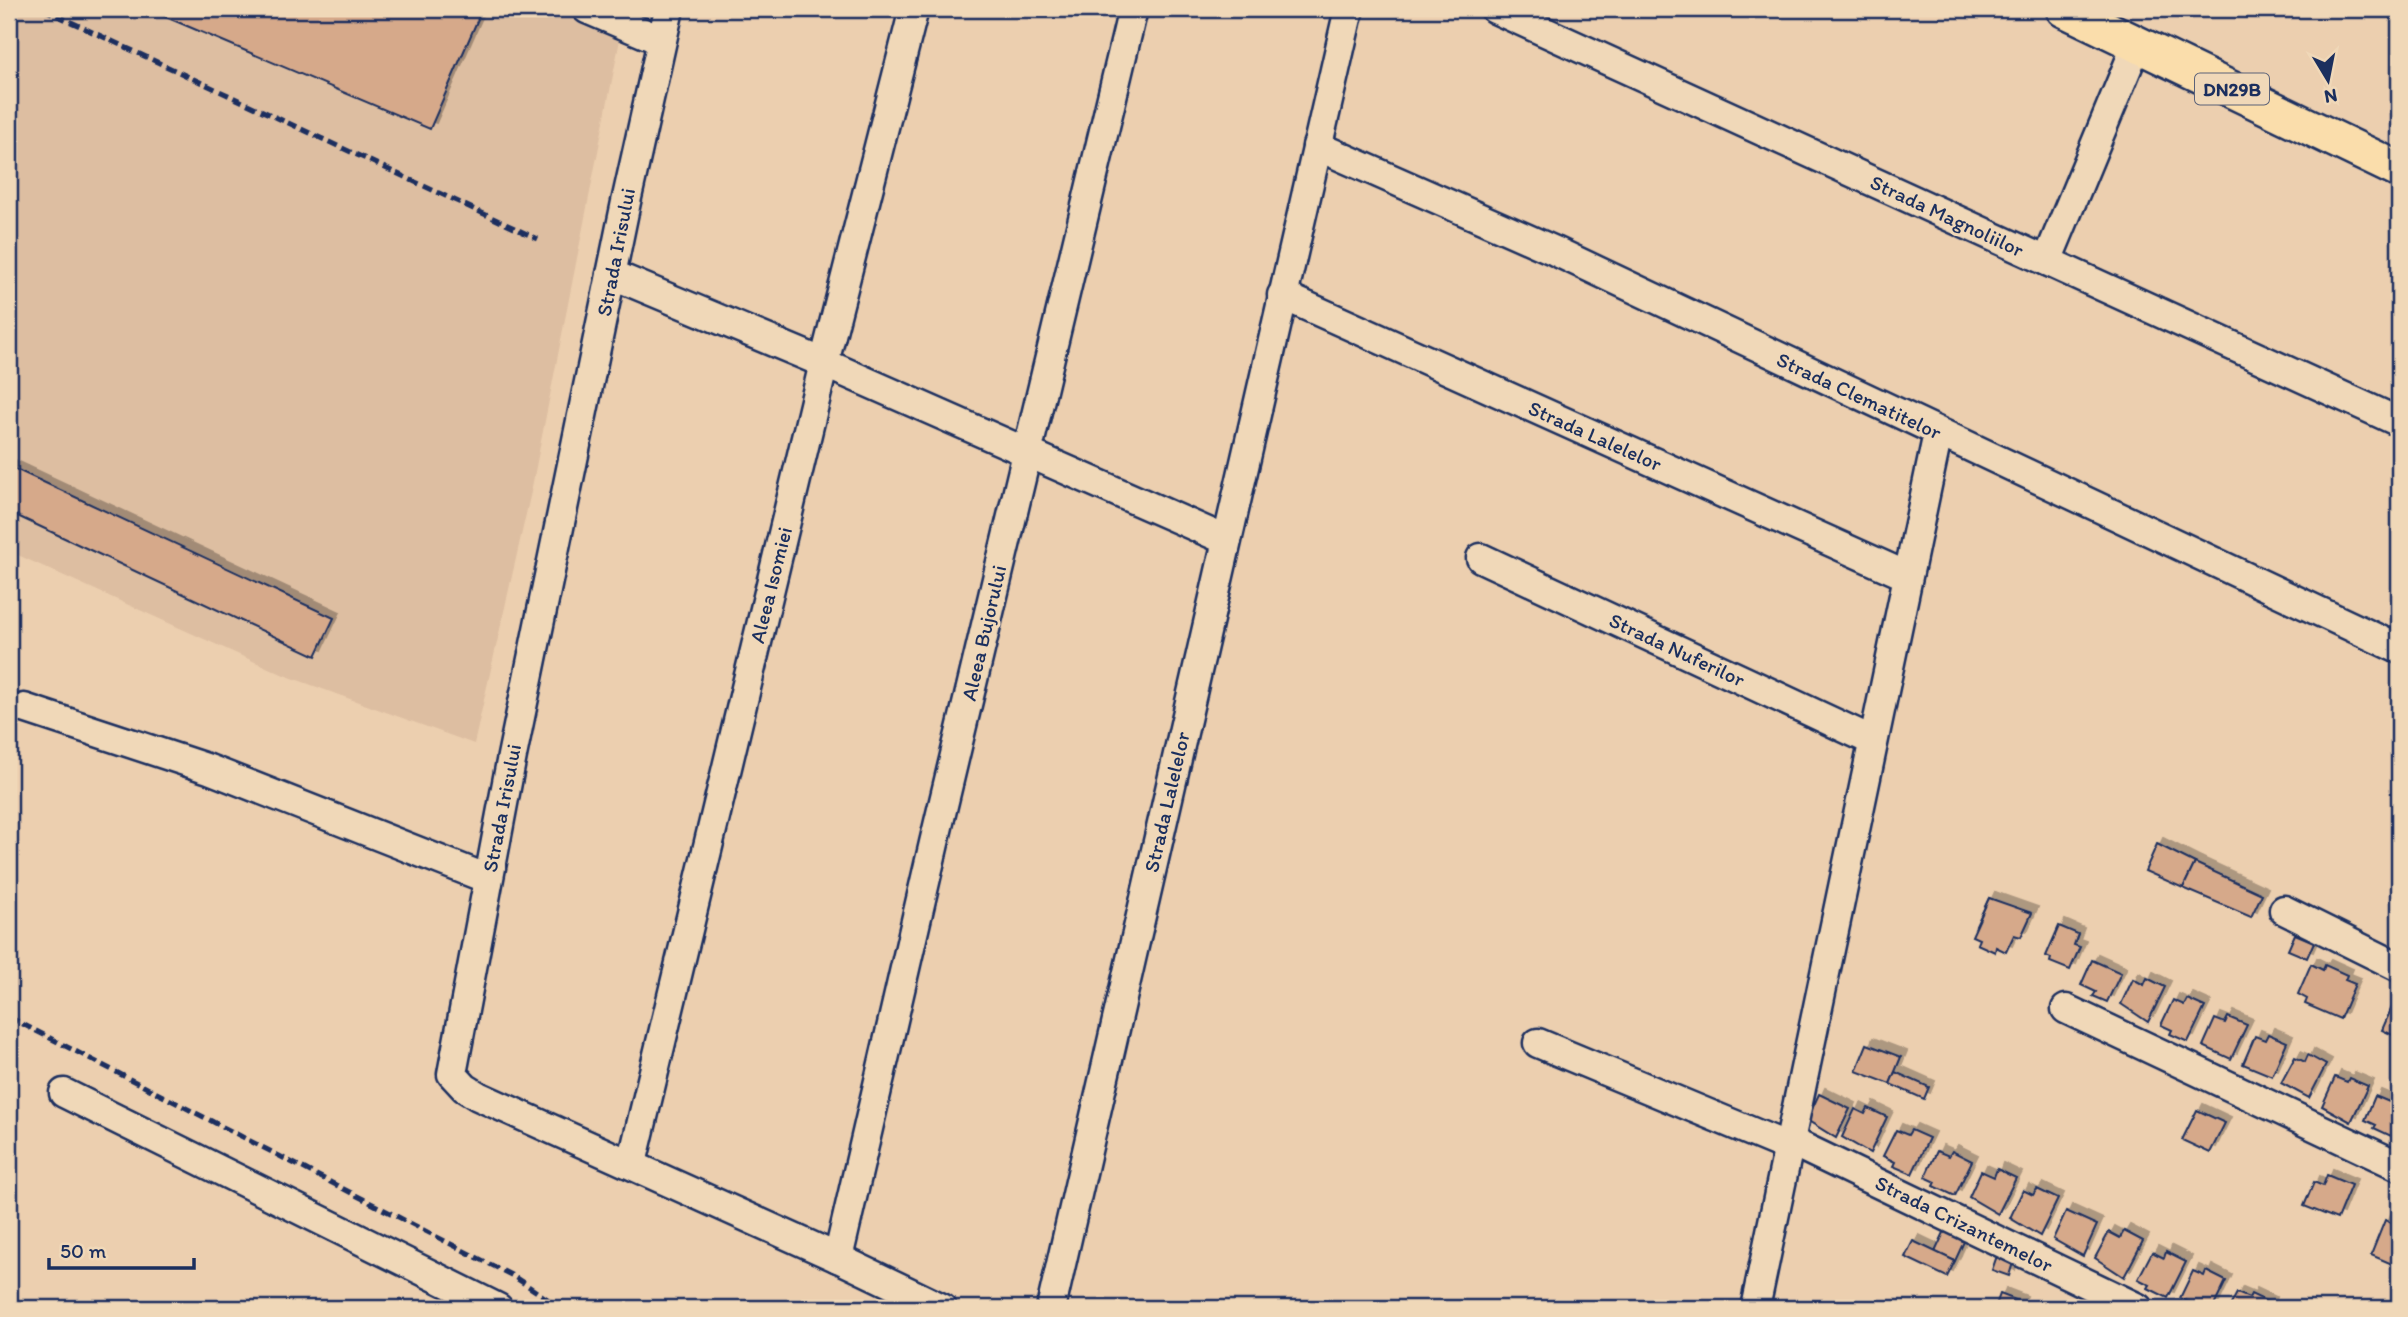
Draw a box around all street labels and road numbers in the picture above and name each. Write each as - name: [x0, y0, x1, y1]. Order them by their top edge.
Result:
- road number: DN29B: [2195, 74, 2269, 104]
- street label: Strada Magnoliilor: [1867, 169, 2028, 262]
- street label: Strada Irisului: [591, 186, 640, 318]
- street label: Strada Clematitelor: [1773, 346, 1946, 445]
- street label: Strada Lalelelor: [1525, 395, 1666, 476]
- street label: Aleea Isomiei: [744, 524, 797, 646]
- street label: Aleea Bujorului: [956, 563, 1011, 703]
- street label: Strada Nuferilor: [1605, 607, 1750, 692]
- street label: Strada Lalelelor: [1138, 729, 1195, 875]
- street label: Strada Irisului: [477, 742, 526, 874]
- street label: Strada Crizantemelor: [1871, 1170, 2058, 1278]

